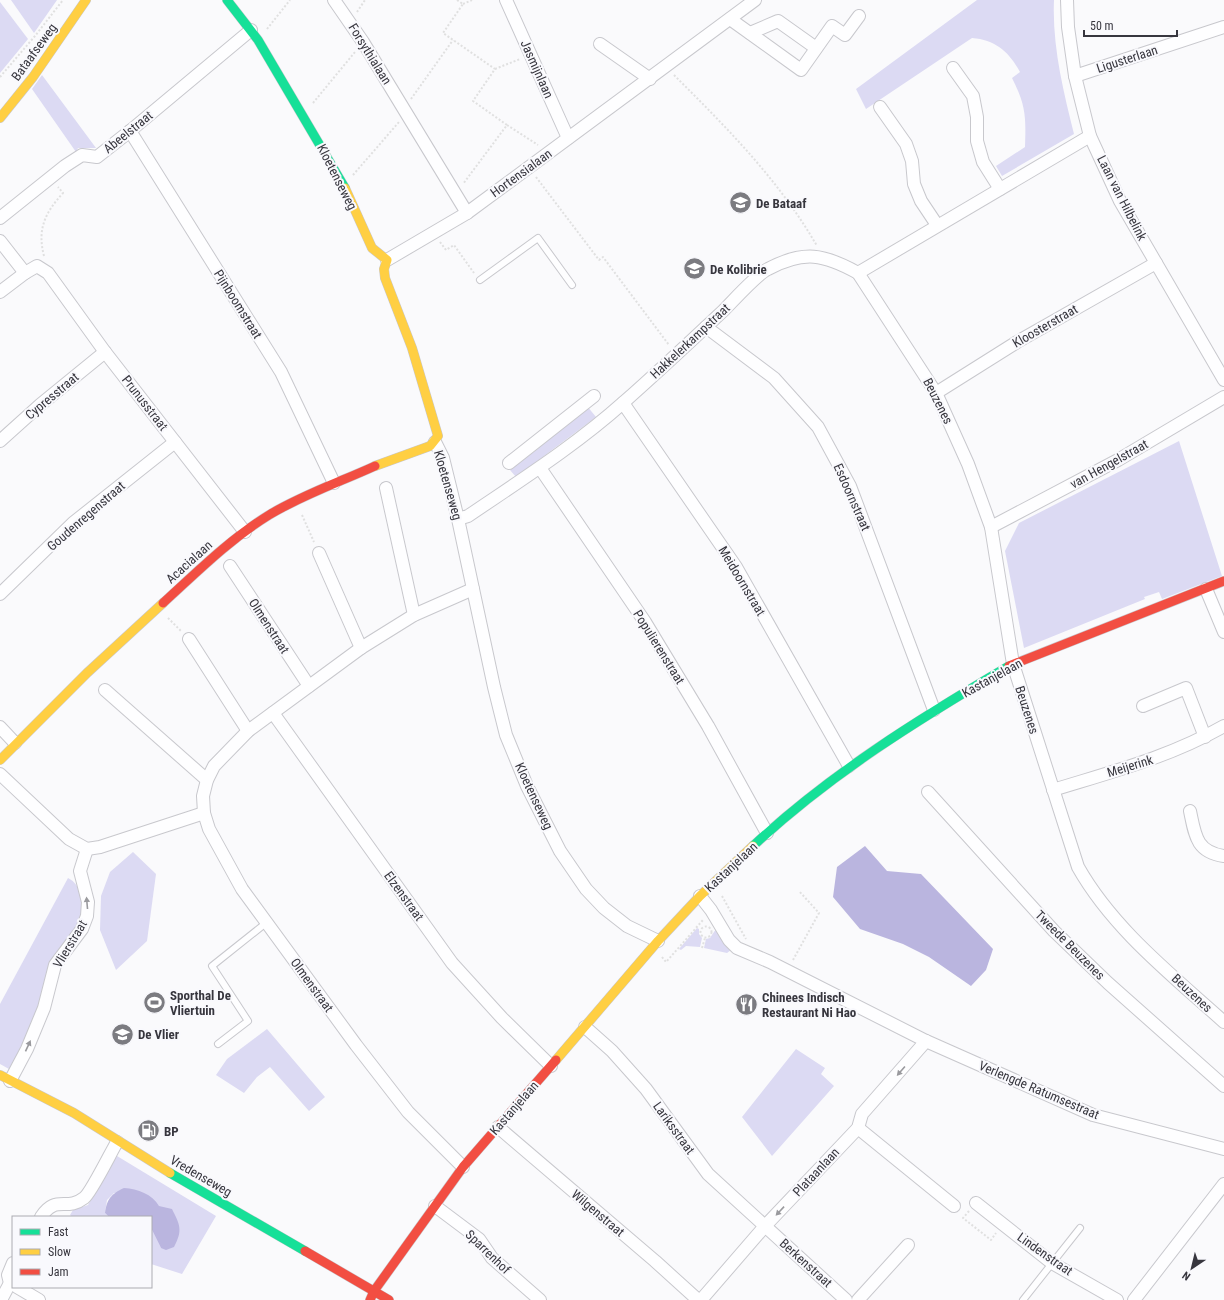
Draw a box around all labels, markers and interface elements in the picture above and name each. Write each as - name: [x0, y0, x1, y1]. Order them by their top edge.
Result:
- scale bar: [1084, 12, 1177, 38]
- text: 50 m: [1090, 19, 1114, 33]
- street label: Bataafseweg: [8, 21, 60, 83]
- street label: Forsythialaan: [345, 21, 395, 87]
- street label: Jasmijnlaan: [518, 38, 556, 100]
- street label: Ligusterlaan: [1095, 42, 1159, 76]
- street label: Abeelstraat: [100, 108, 156, 156]
- street label: Kloetenseweg: [314, 142, 360, 212]
- street label: Hortensialaan: [487, 146, 555, 200]
- street label: Laan van Hilbelink: [1094, 153, 1150, 243]
- school or university icon: De Bataaf: [727, 190, 753, 216]
- place label: De Bataaf: [756, 196, 807, 211]
- school or university icon: De Kolibrie: [681, 256, 707, 282]
- place label: De Kolibrie: [710, 262, 767, 277]
- street label: Pijnboomstraat: [211, 267, 265, 341]
- street label: Hakkelerkampstraat: [647, 300, 733, 382]
- street label: Kloosterstraat: [1010, 301, 1080, 351]
- street label: Cypresstraat: [22, 369, 82, 423]
- street label: Prunusstraat: [119, 372, 171, 434]
- street label: Beuzenes: [920, 376, 956, 427]
- street label: van Hengelstraat: [1067, 436, 1151, 492]
- street label: Kloetenseweg: [431, 448, 465, 522]
- street label: Esdoornstraat: [831, 461, 874, 533]
- street label: Goudenregenstraat: [44, 478, 128, 554]
- street label: Acacialaan: [163, 537, 215, 587]
- street label: Meidoornstraat: [715, 544, 769, 619]
- street label: Olmenstraat: [246, 596, 292, 657]
- street label: Populierenstraat: [630, 607, 688, 687]
- street label: Kastanjelaan: [959, 655, 1025, 701]
- street label: Beuzenes: [1012, 684, 1042, 736]
- street label: Meijerink: [1105, 752, 1155, 780]
- street label: Kloetenseweg: [512, 760, 556, 832]
- street label: Kastanjelaan: [702, 839, 760, 895]
- street label: Elzenstraat: [381, 868, 427, 924]
- one-way arrow: [84, 897, 90, 909]
- street label: Tweede Beuzenes: [1032, 907, 1108, 983]
- street label: Vlierstraat: [50, 917, 90, 971]
- street label: Olmenstraat: [287, 955, 337, 1015]
- street label: Beuzenes: [1169, 971, 1215, 1015]
- place label: Sporthal De Vliertuin: [170, 988, 231, 1018]
- sports icon: Sporthal De Vliertuin: [141, 989, 167, 1015]
- place label: Chinees Indisch Restaurant Ni Hao: [762, 990, 857, 1020]
- restaurant icon: Chinees Indisch Restaurant Ni Hao: [734, 991, 760, 1017]
- school or university icon: De Vlier: [110, 1021, 136, 1047]
- place label: De Vlier: [138, 1027, 180, 1042]
- one-way arrow: [25, 1040, 31, 1052]
- street label: Verlengde Ratumsestraat: [977, 1058, 1102, 1122]
- one-way arrow: [896, 1065, 905, 1076]
- street label: Kastanjelaan: [487, 1078, 541, 1138]
- street label: Lariksstraat: [650, 1099, 698, 1157]
- fuel station icon: BP: [136, 1118, 162, 1144]
- place label: BP: [164, 1124, 179, 1139]
- street label: Plataanlaan: [790, 1145, 842, 1199]
- street label: Vredenseweg: [167, 1152, 235, 1200]
- street label: Wilgenstraat: [568, 1187, 628, 1240]
- one-way arrow: [775, 1206, 785, 1216]
- legend: [12, 1216, 152, 1288]
- text: Fast: [48, 1225, 69, 1239]
- street label: Sparrenhof: [462, 1227, 514, 1277]
- street label: Lindenstraat: [1014, 1229, 1076, 1279]
- street label: Berkenstraat: [777, 1236, 835, 1290]
- text: Slow: [48, 1245, 71, 1259]
- north arrow: [1172, 1248, 1212, 1288]
- text: Jam: [48, 1265, 69, 1279]
- text: N: [1180, 1268, 1193, 1283]

